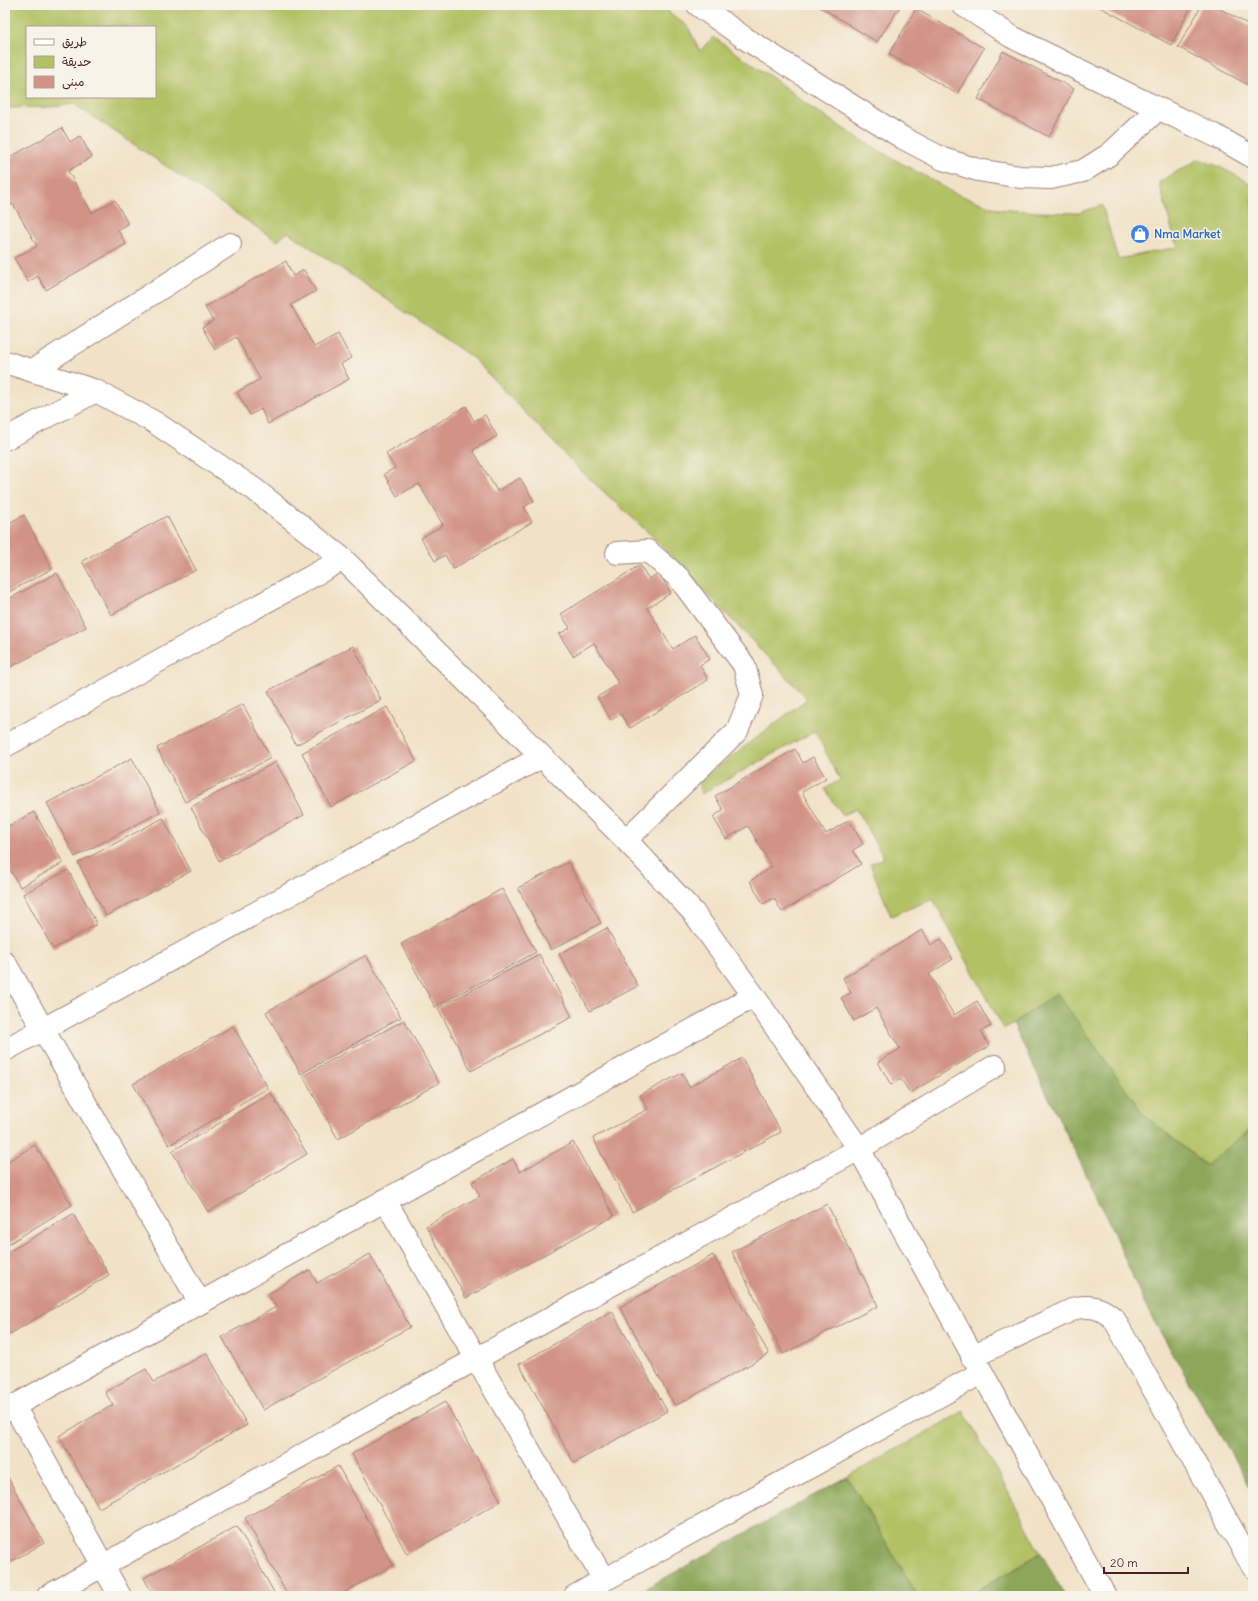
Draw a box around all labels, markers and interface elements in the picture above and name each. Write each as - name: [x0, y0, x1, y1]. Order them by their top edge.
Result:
- legend: [26, 26, 156, 98]
- text: طريق: [62, 34, 87, 49]
- text: حديقة: [62, 54, 91, 69]
- text: مبنى: [62, 74, 85, 90]
- shop icon: Nma Market: [1129, 223, 1151, 245]
- place label: Nma Market: [1154, 226, 1221, 241]
- scale bar: [1104, 1549, 1188, 1575]
- text: 20 m: [1110, 1555, 1138, 1570]

